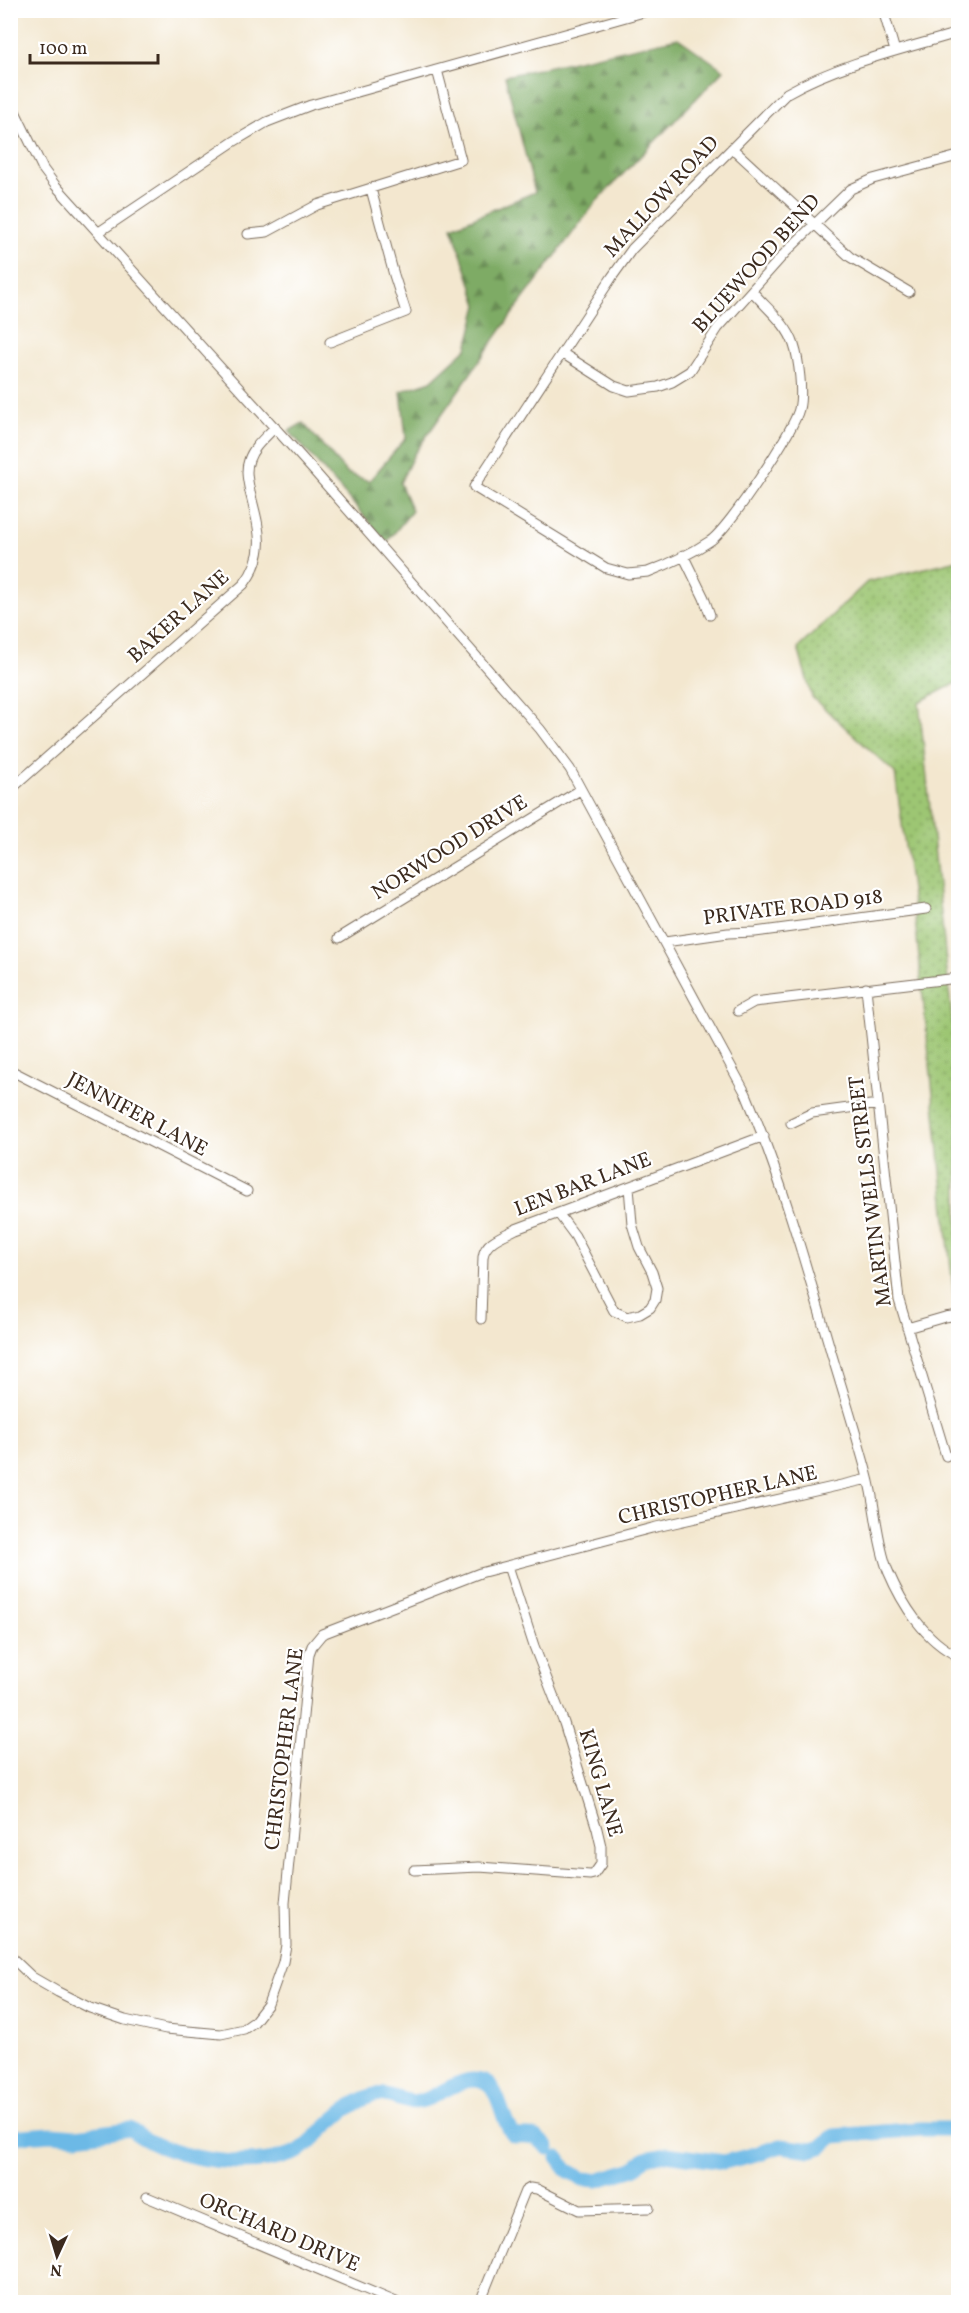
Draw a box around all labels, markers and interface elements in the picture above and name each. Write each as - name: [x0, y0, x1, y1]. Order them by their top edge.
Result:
- scale bar: [30, 27, 158, 65]
- text: 100 m: [39, 37, 88, 62]
- street label: MALLOW ROAD: [598, 130, 726, 264]
- street label: BLUEWOOD BEND: [686, 188, 828, 340]
- street label: BAKER LANE: [122, 564, 236, 670]
- street label: NORWOOD DRIVE: [366, 788, 534, 908]
- street label: PRIVATE ROAD 918: [702, 883, 884, 933]
- street label: JENNIFER LANE: [61, 1066, 213, 1164]
- street label: MARTIN WELLS STREET: [842, 1074, 900, 1308]
- street label: LEN BAR LANE: [510, 1146, 656, 1224]
- street label: CHRISTOPHER LANE: [616, 1459, 820, 1533]
- street label: CHRISTOPHER LANE: [258, 1646, 312, 1852]
- street label: KING LANE: [571, 1725, 629, 1841]
- street label: ORCHARD DRIVE: [194, 2186, 364, 2280]
- north arrow: [27, 2226, 87, 2286]
- text: N: [49, 2258, 63, 2280]

